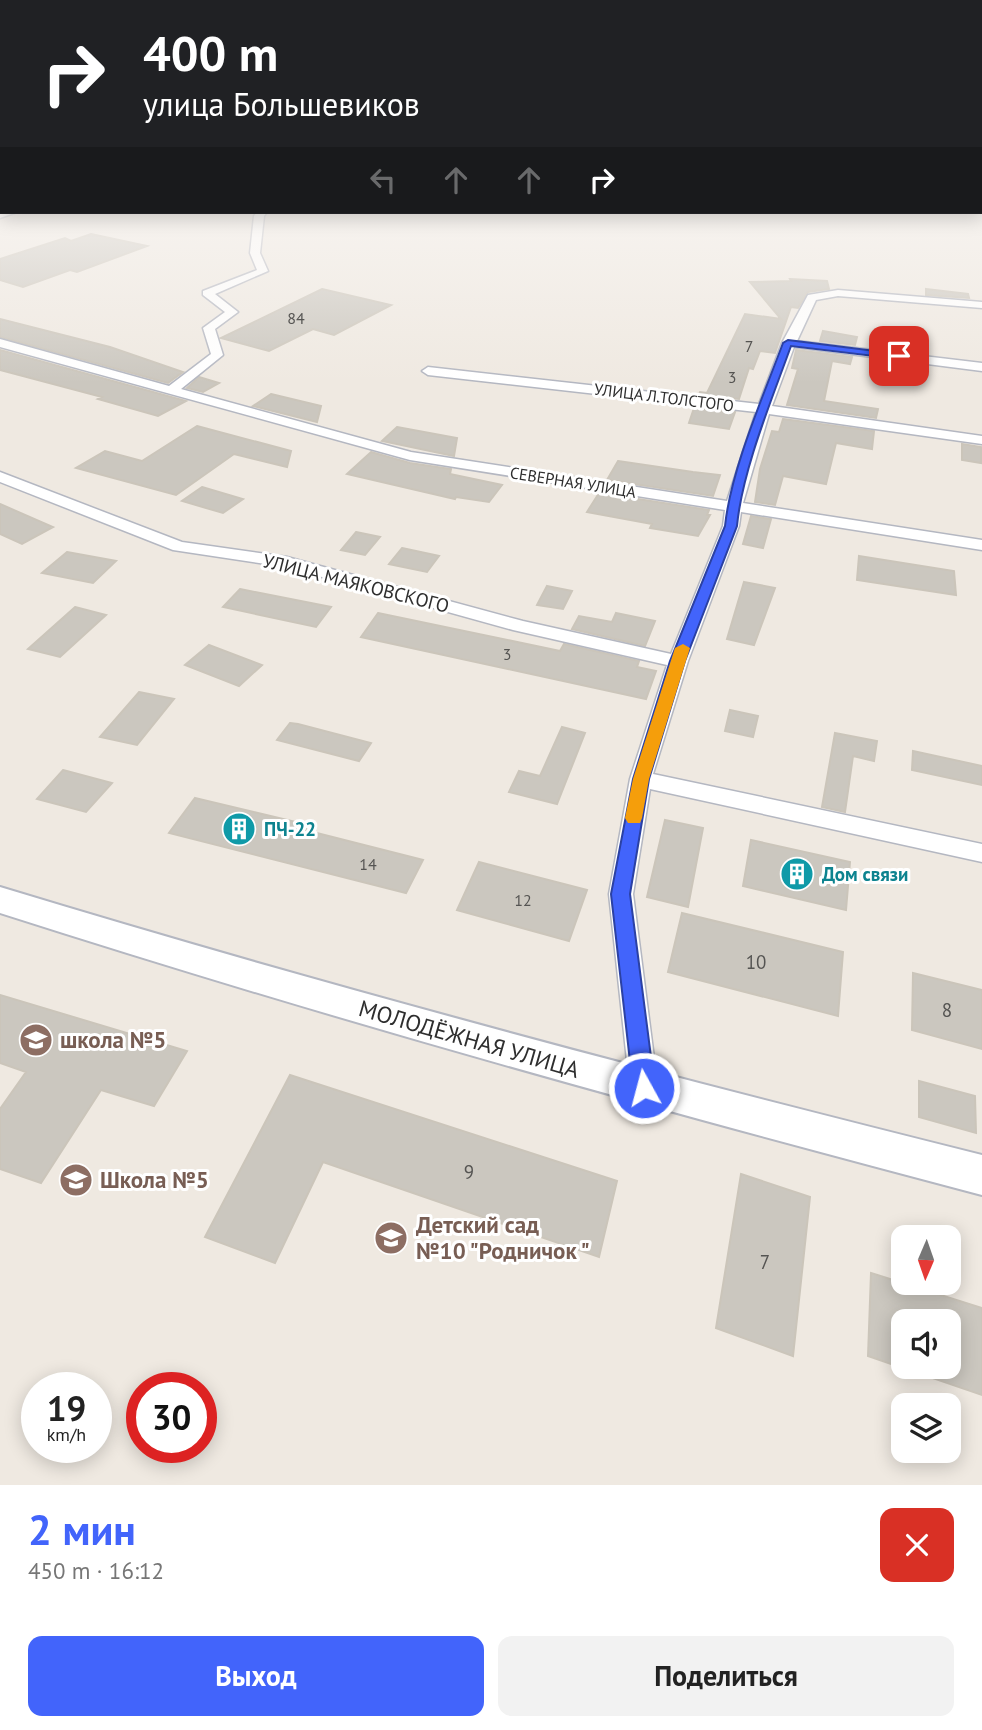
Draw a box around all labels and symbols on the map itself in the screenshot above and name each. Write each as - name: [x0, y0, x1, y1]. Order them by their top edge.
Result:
- house number: 84: [287, 308, 305, 328]
- pin: [869, 326, 929, 386]
- house number: 7: [745, 336, 753, 356]
- house number: 3: [728, 367, 736, 387]
- street label: УЛИЦА Л.ТОЛСТОГО: [593, 379, 735, 415]
- street label: СЕВЕРНАЯ УЛИЦА: [509, 462, 638, 502]
- street label: УЛИЦА МАЯКОВСКОГО: [260, 548, 452, 618]
- house number: 3: [503, 644, 511, 664]
- building icon: ПЧ-22: [220, 810, 258, 848]
- place label: ПЧ-22: [264, 817, 316, 841]
- house number: 14: [359, 854, 377, 874]
- building icon: Дом связи: [778, 855, 816, 893]
- place label: Дом связи: [822, 862, 908, 886]
- house number: 12: [514, 890, 532, 910]
- house number: 10: [746, 950, 766, 974]
- street label: МОЛОДЁЖНАЯ УЛИЦА: [356, 993, 583, 1084]
- house number: 8: [942, 998, 952, 1022]
- school or university icon: школа №5: [17, 1021, 55, 1059]
- place label: школа №5: [60, 1025, 166, 1054]
- position arrow: [607, 1051, 681, 1125]
- house number: 9: [464, 1160, 474, 1184]
- school or university icon: Школа №5: [57, 1161, 95, 1199]
- place label: Школа №5: [100, 1165, 209, 1194]
- place label: Детский сад №10 "Родничок ": [416, 1210, 590, 1265]
- school or university icon: Детский сад №10 "Родничок ": [372, 1219, 410, 1257]
- north arrow: [891, 1225, 961, 1295]
- house number: 7: [760, 1250, 770, 1274]
- speed limit sign: 30: [126, 1372, 217, 1463]

